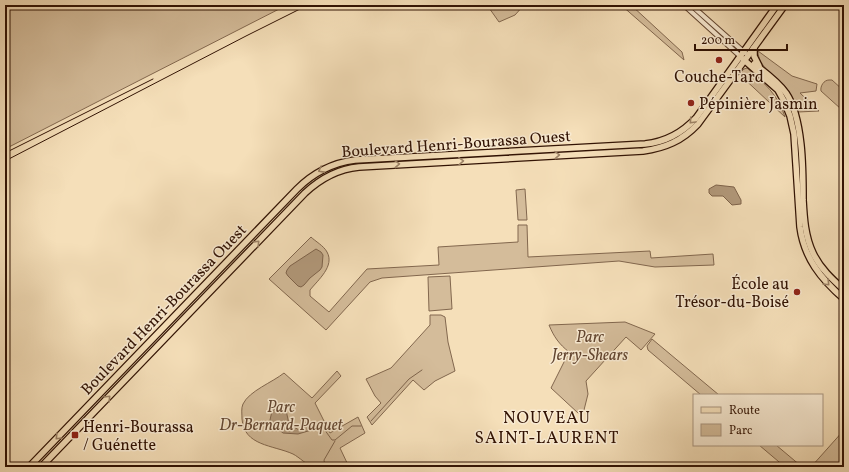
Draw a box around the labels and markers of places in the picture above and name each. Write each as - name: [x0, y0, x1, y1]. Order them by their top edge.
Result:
- marker: Couche-Tard: [714, 55, 724, 65]
- place label: Couche-Tard: [674, 67, 764, 89]
- place label: Pépinière Jasmin: [699, 94, 818, 116]
- marker: Pépinière Jasmin: [686, 98, 696, 108]
- place label: École au Trésor-du-Boisé: [675, 274, 789, 314]
- marker: École au Trésor-du-Boisé: [792, 287, 802, 297]
- place label: Henri-Bourassa / Guénette: [83, 417, 194, 457]
- marker: Henri-Bourassa / Guénette: [70, 430, 80, 440]

